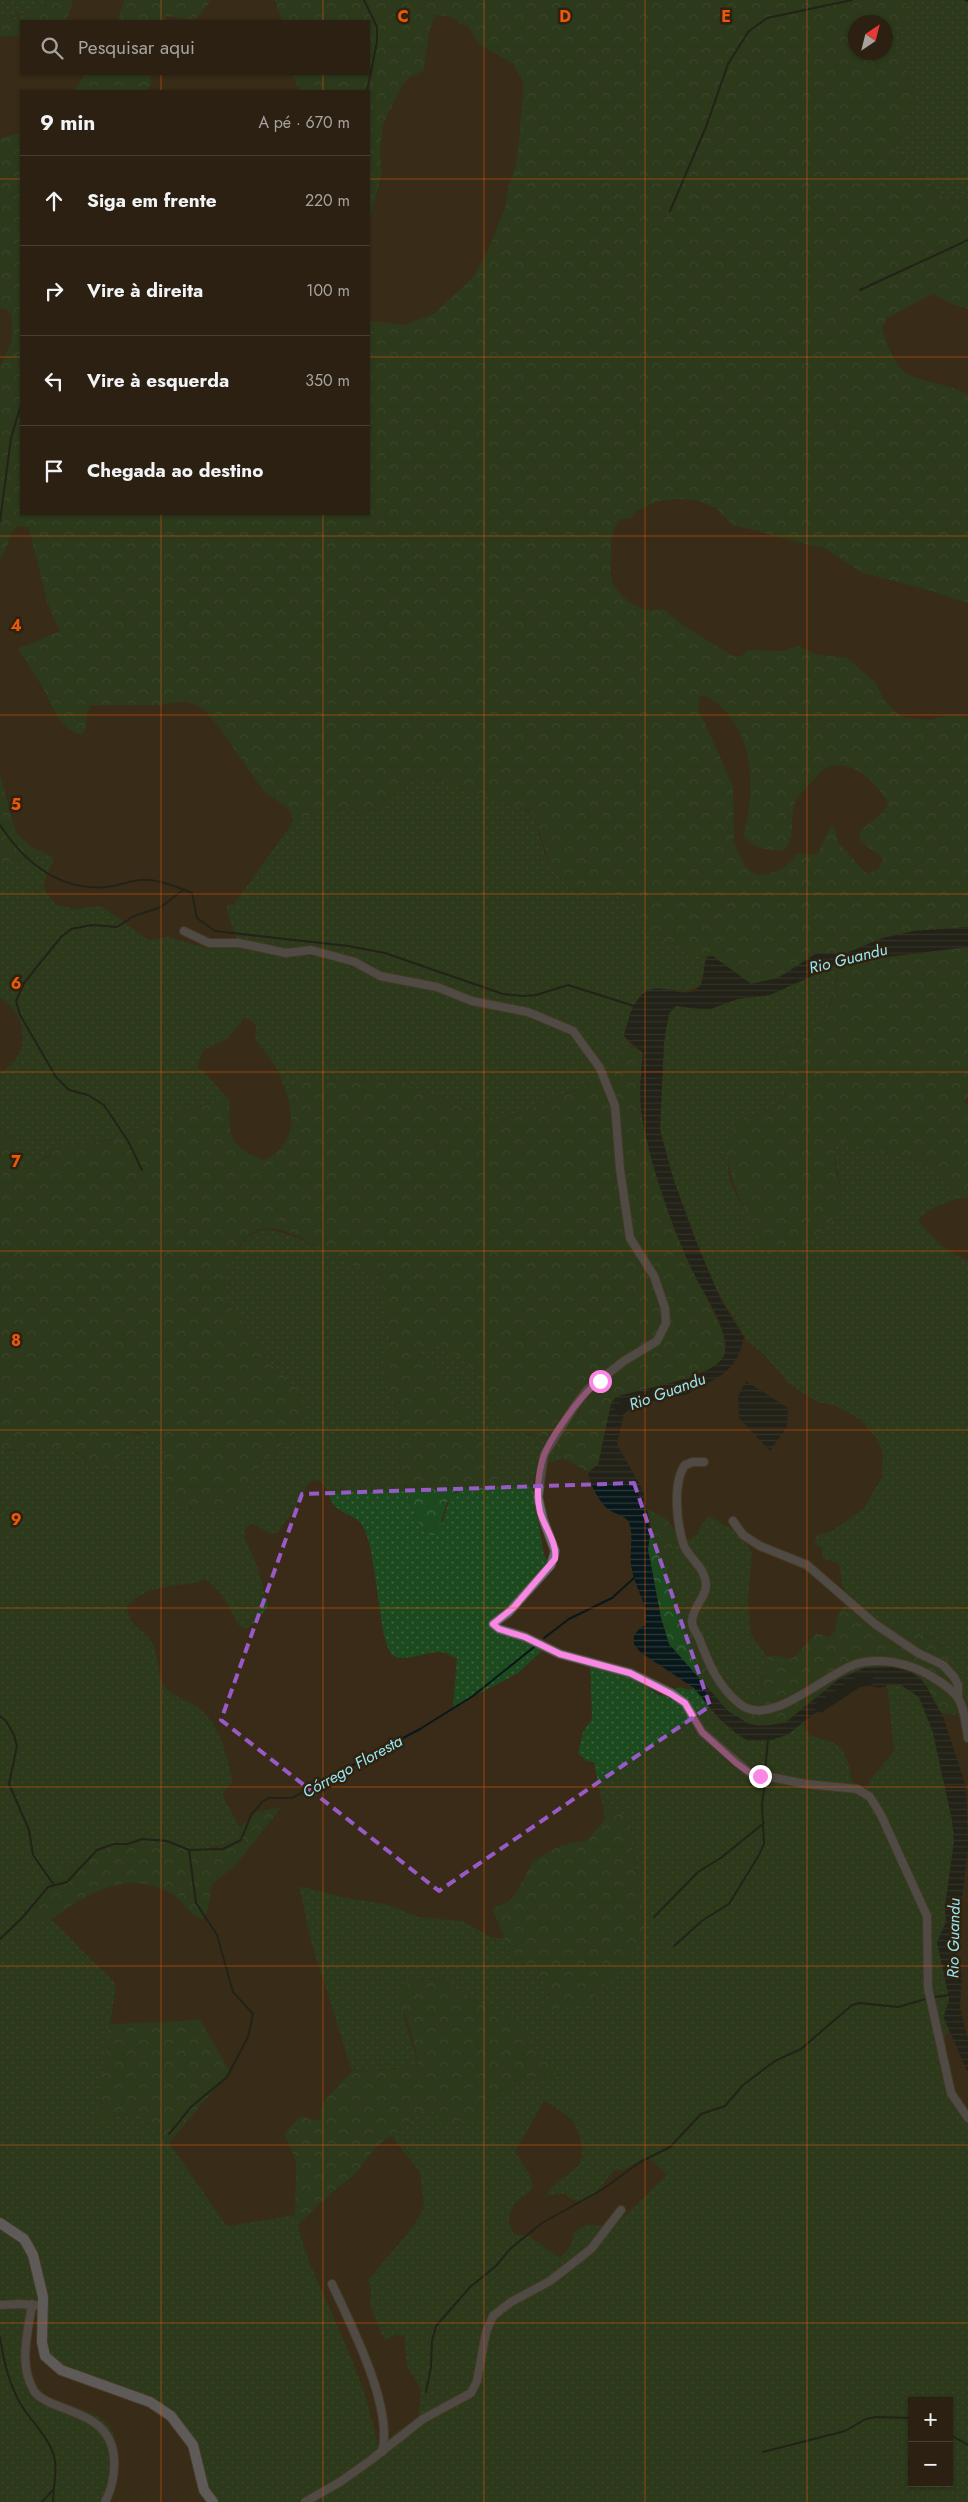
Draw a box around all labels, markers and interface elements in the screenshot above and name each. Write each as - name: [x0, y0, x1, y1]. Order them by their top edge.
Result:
- text: C: [397, 5, 409, 28]
- text: D: [559, 5, 571, 28]
- text: E: [721, 5, 731, 28]
- north arrow: [848, 15, 893, 60]
- search box: [20, 20, 370, 75]
- icon: search: [38, 34, 66, 62]
- text: Pesquisar aqui: [78, 34, 195, 61]
- text: 9 min: [40, 108, 95, 138]
- text: A pé · 670 m: [258, 111, 350, 134]
- icon: ahead: [40, 187, 68, 215]
- text: Siga em frente: [87, 187, 217, 214]
- text: 220 m: [305, 189, 350, 212]
- icon: right: [40, 277, 68, 305]
- text: Vire à direita: [87, 277, 203, 304]
- text: 100 m: [306, 279, 350, 302]
- icon: left: [40, 367, 68, 395]
- text: Vire à esquerda: [87, 367, 229, 394]
- text: 350 m: [305, 369, 350, 392]
- icon: arrive: [40, 457, 68, 485]
- text: Chegada ao destino: [87, 457, 263, 484]
- text: 4: [10, 614, 22, 637]
- text: 5: [11, 793, 21, 816]
- water label: Rio Guandu: [806, 938, 890, 979]
- text: 6: [11, 972, 21, 995]
- text: 7: [11, 1150, 21, 1173]
- text: 8: [11, 1329, 21, 1352]
- water label: Rio Guandu: [626, 1367, 709, 1416]
- route start: [589, 1370, 612, 1393]
- text: 9: [11, 1508, 21, 1531]
- water label: Córrego Floresta: [298, 1729, 407, 1804]
- route end: [749, 1765, 772, 1788]
- water label: Rio Guandu: [941, 1898, 966, 1978]
- map controls: [908, 2397, 953, 2487]
- button: +: [908, 2397, 953, 2442]
- button: −: [908, 2442, 953, 2487]

